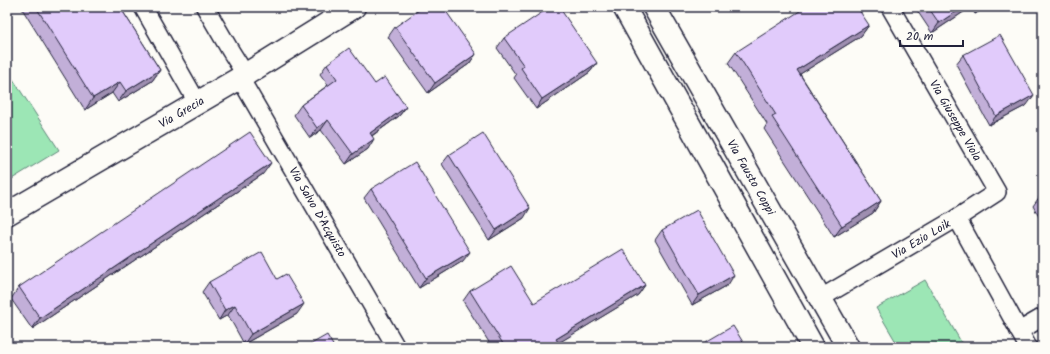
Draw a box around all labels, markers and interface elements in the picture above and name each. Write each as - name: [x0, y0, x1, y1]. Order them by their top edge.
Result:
- scale bar: [900, 22, 963, 48]
- text: 20 m: [906, 27, 934, 46]
- street label: Via Giuseppe Viola: [924, 76, 986, 165]
- street label: Via Grecia: [155, 92, 209, 133]
- street label: Via Fausto Coppi: [722, 136, 780, 220]
- street label: Via Salvo D'Acquisto: [284, 164, 351, 261]
- street label: Via Ezio Loik: [888, 215, 955, 264]

